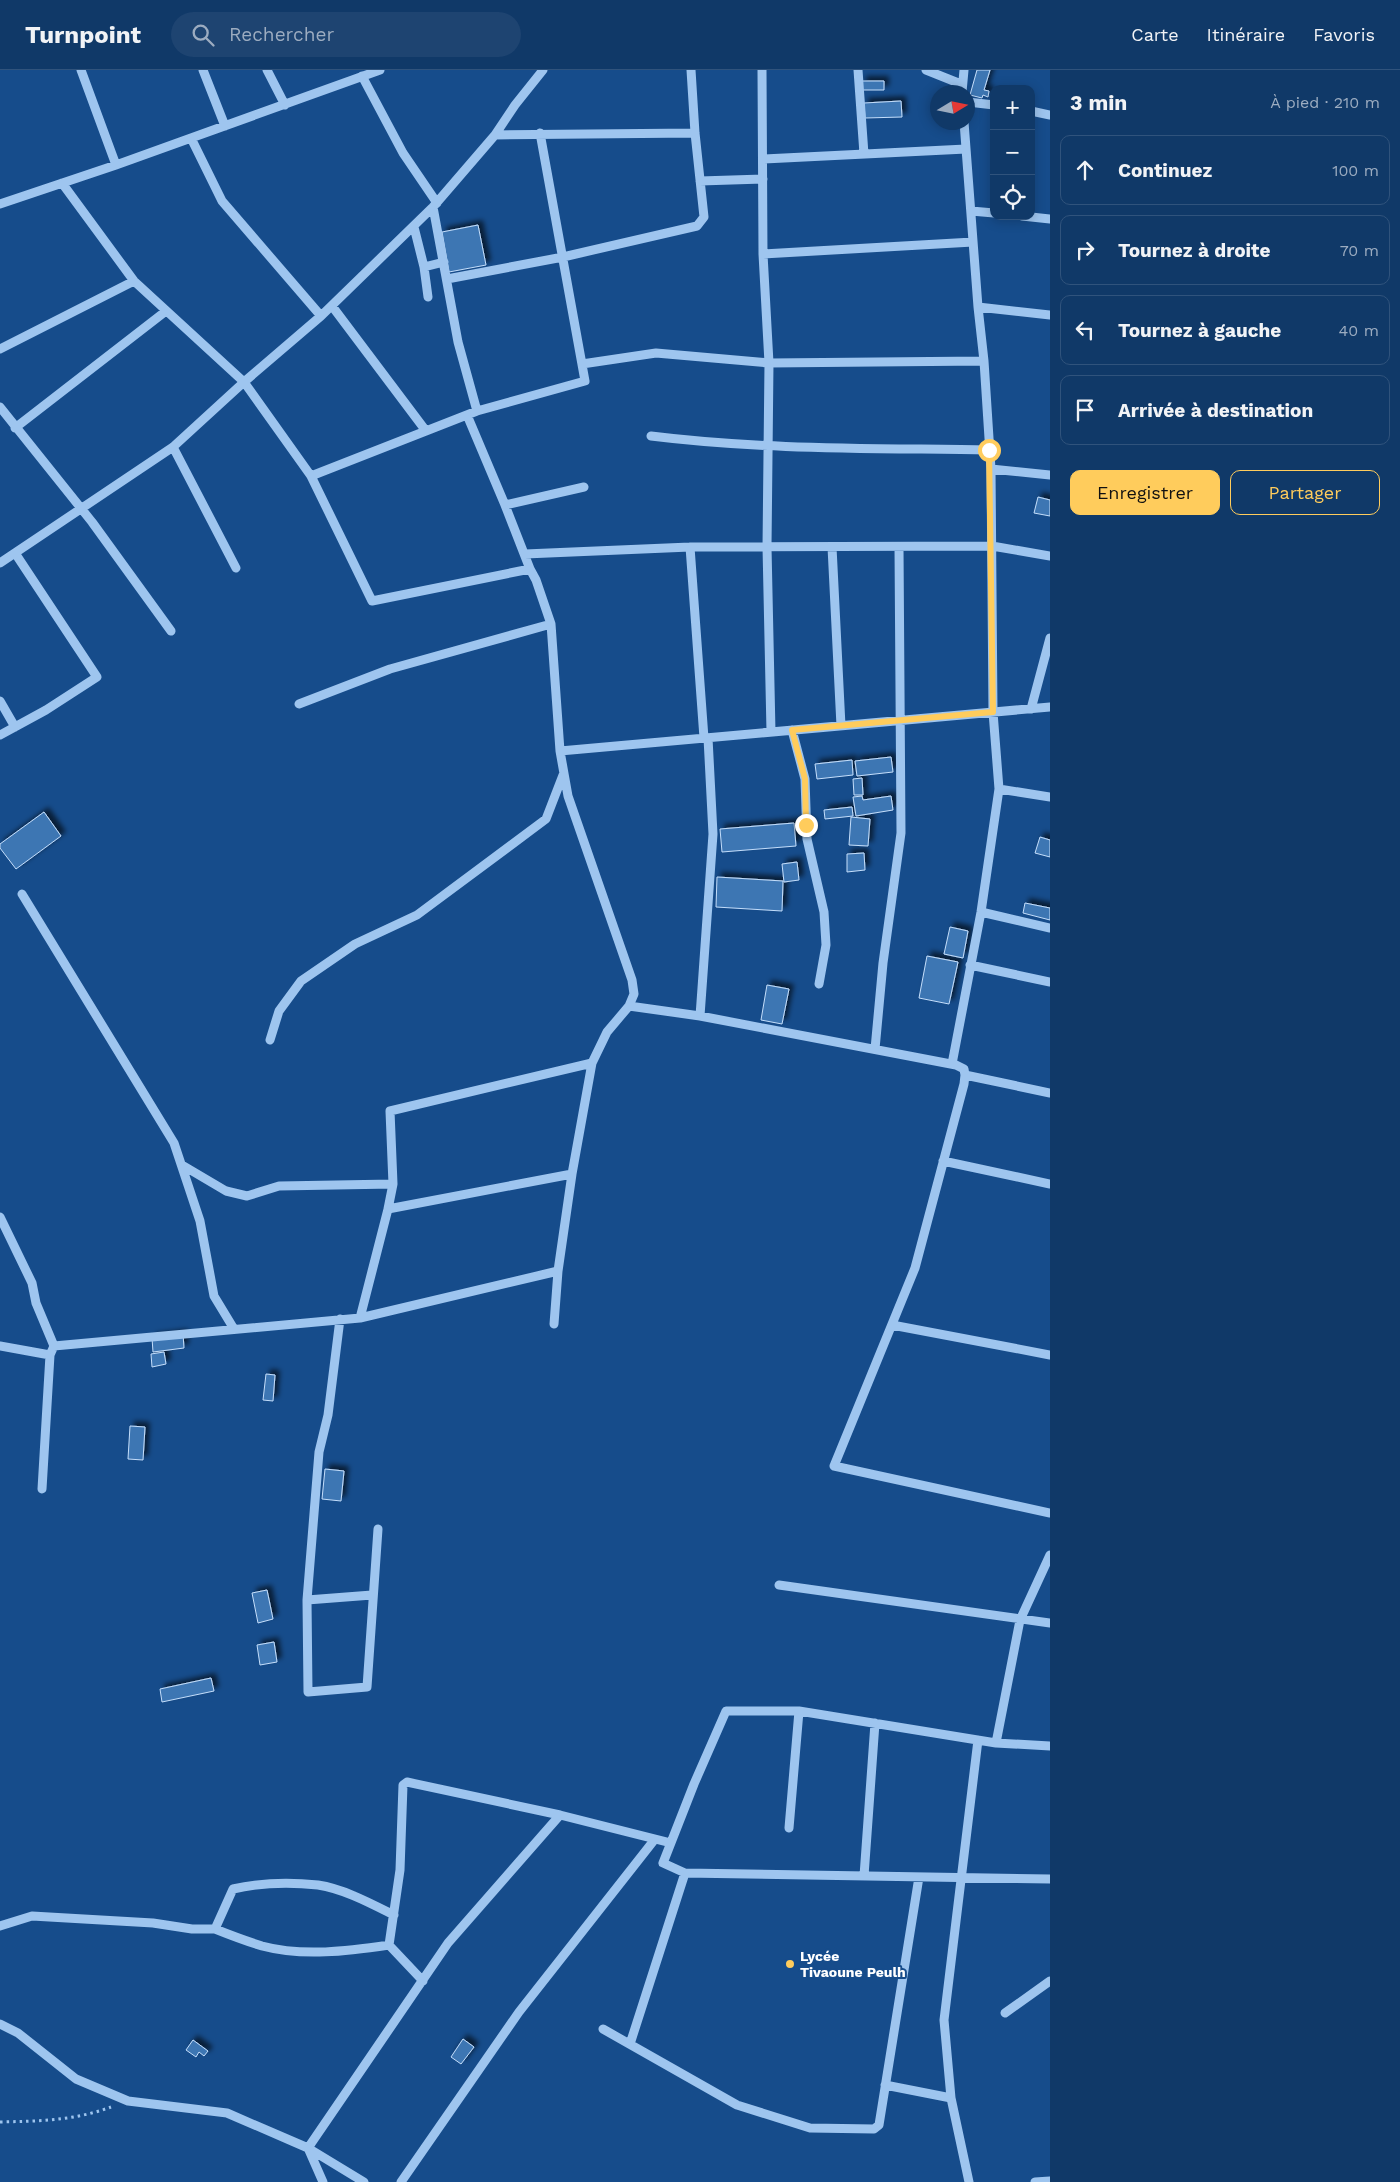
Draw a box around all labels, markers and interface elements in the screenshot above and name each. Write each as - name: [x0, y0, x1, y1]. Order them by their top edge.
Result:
- search box: [171, 12, 521, 57]
- text: Turnpoint: [25, 21, 141, 49]
- icon: search: [189, 21, 217, 49]
- text: Rechercher: [229, 23, 334, 46]
- text: Carte: [1131, 24, 1179, 45]
- text: Itinéraire: [1207, 24, 1285, 45]
- text: Favoris: [1313, 24, 1375, 45]
- north arrow: [930, 85, 975, 130]
- map controls: [990, 85, 1035, 220]
- button: +: [990, 85, 1035, 130]
- text: 3 min: [1070, 90, 1127, 115]
- text: À pied · 210 m: [1270, 93, 1380, 112]
- button: −: [990, 130, 1035, 175]
- icon: ahead: [1071, 156, 1099, 184]
- text: Continuez: [1118, 159, 1212, 182]
- text: 100 m: [1332, 161, 1379, 180]
- button: locate: [990, 175, 1035, 220]
- icon: right: [1071, 236, 1099, 264]
- text: Tournez à droite: [1118, 239, 1270, 262]
- text: 70 m: [1340, 241, 1379, 260]
- icon: left: [1071, 316, 1099, 344]
- text: Tournez à gauche: [1118, 319, 1281, 342]
- text: 40 m: [1339, 321, 1379, 340]
- icon: arrive: [1071, 396, 1099, 424]
- text: Arrivée à destination: [1118, 399, 1313, 422]
- route start: [978, 439, 1001, 462]
- button: Enregistrer: [1070, 470, 1220, 515]
- button: Partager: [1230, 470, 1380, 515]
- route end: [795, 814, 818, 837]
- place label: Lycée Tivaoune Peulh: [800, 1948, 906, 1980]
- marker: Lycée Tivaoune Peulh: [784, 1958, 796, 1970]

